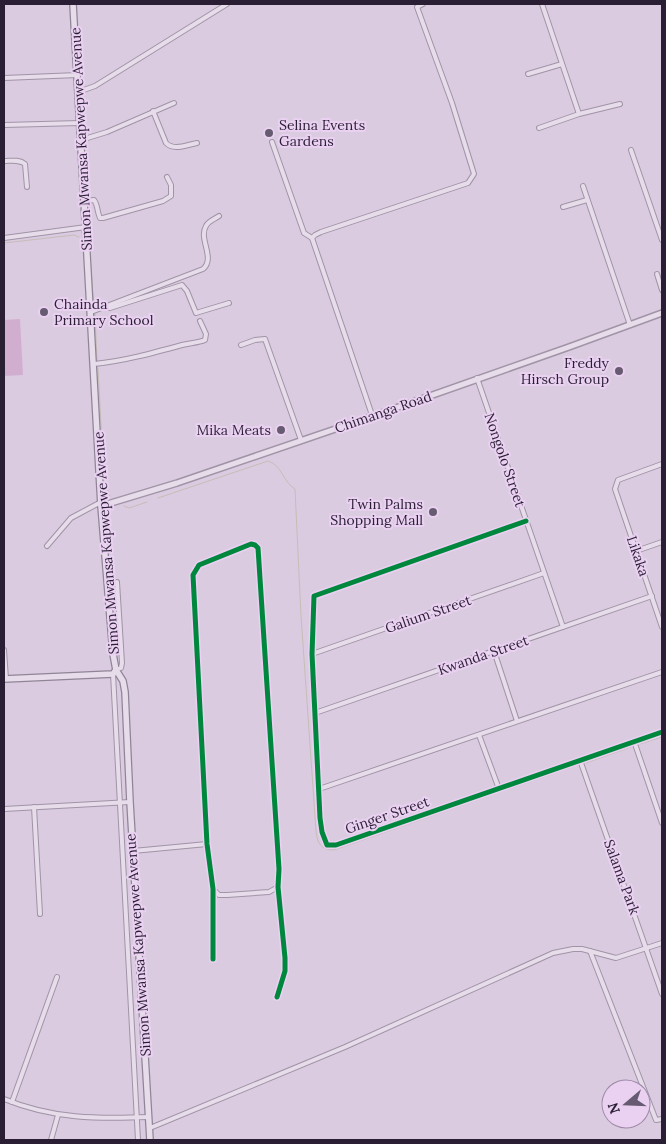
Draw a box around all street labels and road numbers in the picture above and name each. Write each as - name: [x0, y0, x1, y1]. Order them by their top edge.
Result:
- street label: Simon Mwansa Kapwepwe Avenue: [66, 27, 96, 251]
- street label: Chimanga Road: [332, 387, 434, 437]
- street label: Nongolo Street: [480, 411, 530, 510]
- street label: Simon Mwansa Kapwepwe Avenue: [89, 431, 123, 655]
- street label: Likaka: [623, 533, 653, 579]
- street label: Galium Street: [383, 591, 474, 637]
- street label: Kwanda Street: [435, 631, 531, 679]
- street label: Ginger Street: [343, 792, 432, 838]
- street label: Simon Mwansa Kapwepwe Avenue: [121, 833, 155, 1057]
- street label: Salama Park: [600, 837, 644, 918]

